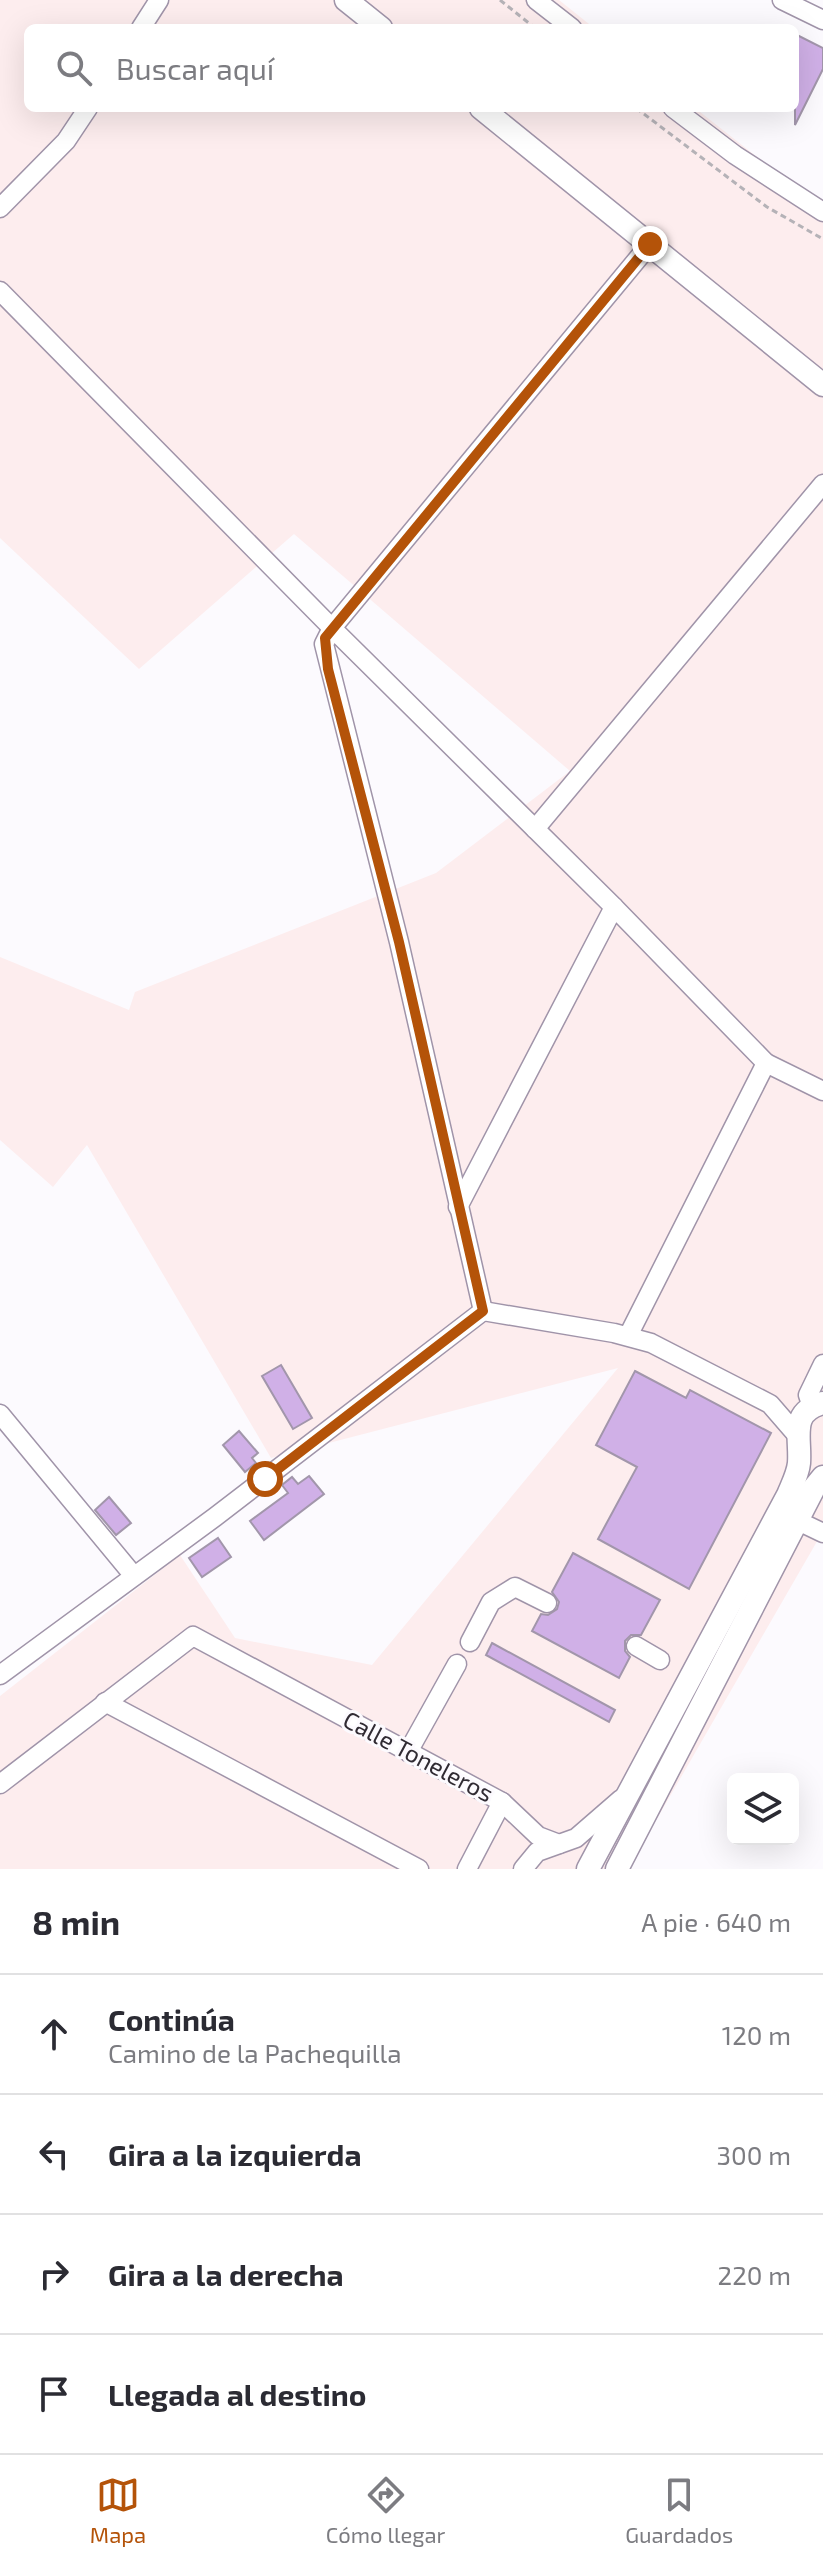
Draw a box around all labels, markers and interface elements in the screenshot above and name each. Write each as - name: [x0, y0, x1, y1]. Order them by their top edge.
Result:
- search box: [24, 24, 799, 112]
- icon: search: [52, 46, 96, 90]
- text: Buscar aquí: [116, 50, 274, 86]
- route end: [632, 226, 668, 262]
- route start: [247, 1461, 283, 1497]
- street label: Calle Toneleros: [339, 1704, 499, 1807]
- map controls: [727, 1773, 799, 1845]
- button: layers: [727, 1773, 799, 1845]
- text: 8 min: [32, 1901, 120, 1942]
- text: A pie · 640 m: [641, 1906, 791, 1937]
- text: Continúa: [108, 2001, 235, 2037]
- icon: ahead: [32, 2012, 76, 2056]
- text: 120 m: [722, 2019, 791, 2050]
- text: Camino de la Pachequilla: [108, 2037, 402, 2068]
- icon: left: [32, 2132, 76, 2176]
- text: Gira a la izquierda: [108, 2136, 362, 2172]
- text: 300 m: [717, 2139, 791, 2170]
- icon: right: [32, 2252, 76, 2296]
- text: Gira a la derecha: [108, 2256, 344, 2292]
- text: 220 m: [718, 2259, 791, 2290]
- icon: arrive: [32, 2372, 76, 2416]
- text: Llegada al destino: [108, 2376, 367, 2412]
- tab: Mapa: [90, 2473, 146, 2547]
- tab: Cómo llegar: [326, 2473, 445, 2547]
- tab: Guardados: [625, 2473, 733, 2547]

